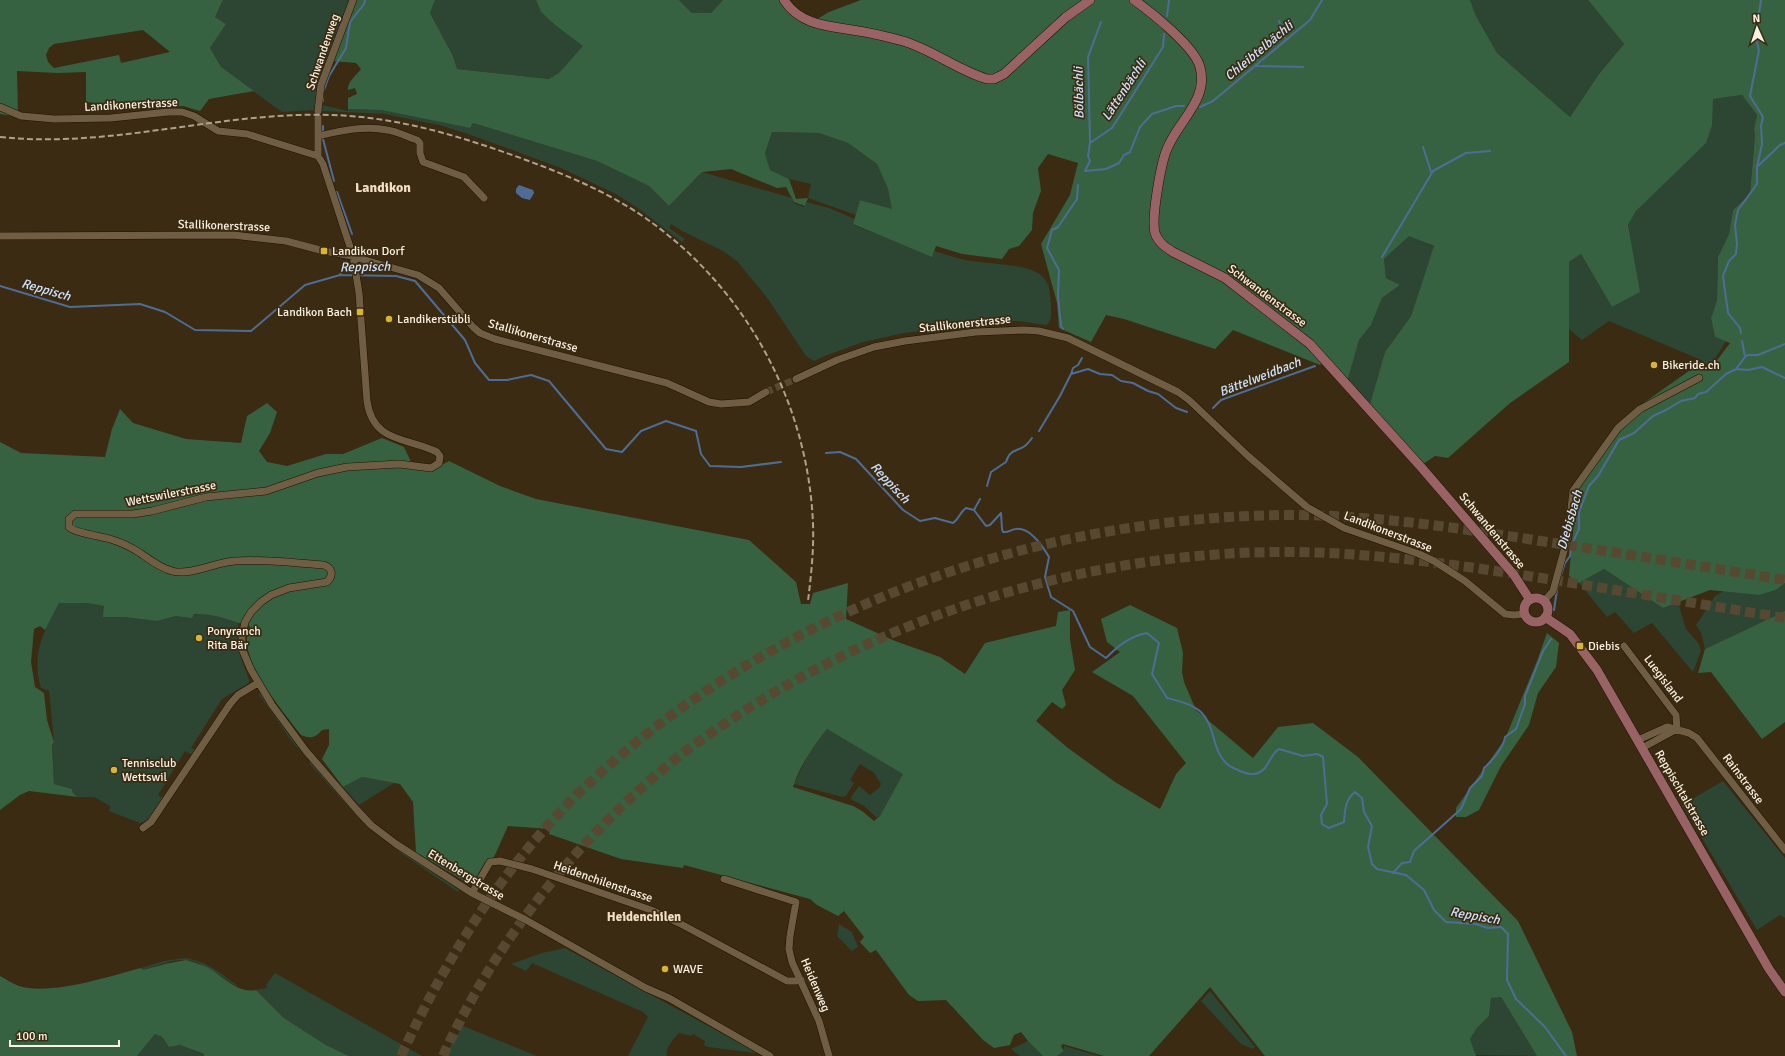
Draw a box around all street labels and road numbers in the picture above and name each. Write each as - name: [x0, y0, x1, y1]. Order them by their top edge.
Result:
- street label: Schwandenweg: [303, 12, 343, 92]
- street label: Landikonerstrasse: [84, 95, 178, 115]
- street label: Stallikonerstrasse: [178, 217, 270, 235]
- street label: Schwandenstrasse: [1224, 261, 1310, 331]
- street label: Stallikonerstrasse: [918, 312, 1012, 336]
- street label: Stallikonerstrasse: [487, 316, 579, 356]
- street label: Wettswilerstrasse: [125, 478, 217, 510]
- street label: Schwandenstrasse: [1456, 490, 1528, 572]
- street label: Landikonerstrasse: [1342, 508, 1434, 556]
- street label: Luegisland: [1640, 652, 1686, 706]
- street label: Reppischtalstrasse: [1651, 747, 1713, 839]
- street label: Rainstrasse: [1719, 751, 1767, 807]
- street label: Ettenbergstrasse: [425, 846, 507, 904]
- street label: Heidenchilenstrasse: [551, 858, 655, 906]
- street label: Heidenweg: [797, 956, 833, 1014]

